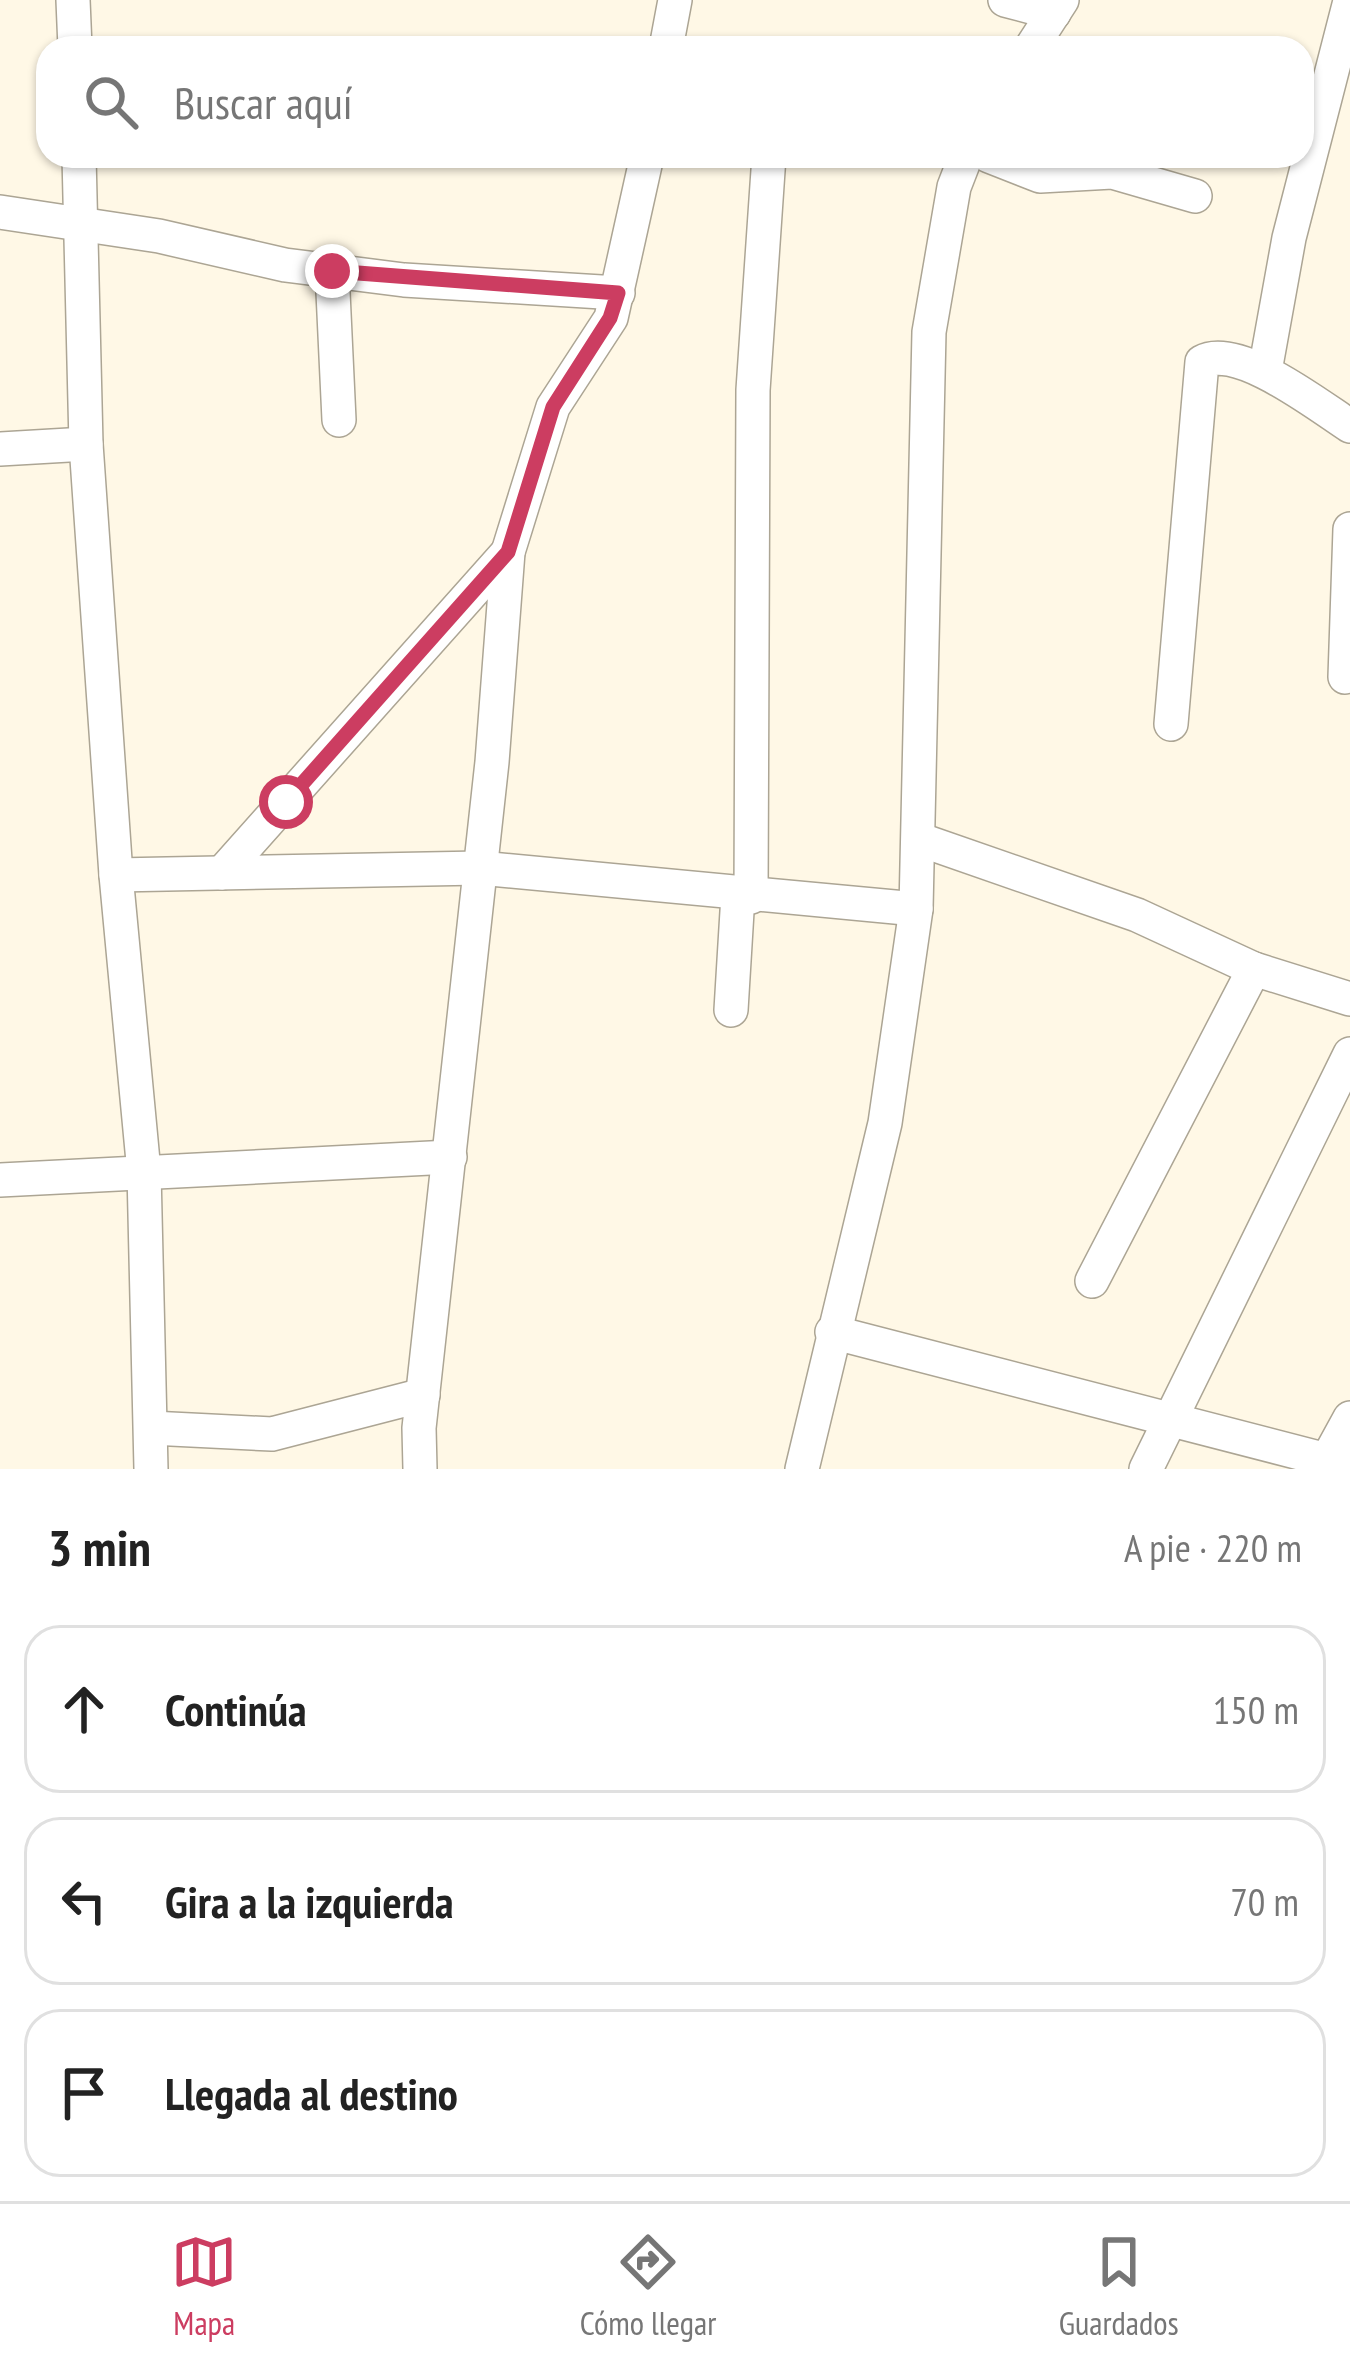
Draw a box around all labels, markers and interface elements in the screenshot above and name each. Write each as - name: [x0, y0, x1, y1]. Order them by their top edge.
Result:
- search box: [36, 36, 1314, 168]
- icon: search: [78, 69, 144, 135]
- text: Buscar aquí: [174, 73, 353, 131]
- route end: [305, 244, 359, 298]
- route start: [259, 775, 313, 829]
- text: 3 min: [48, 1514, 151, 1580]
- text: A pie · 220 m: [1124, 1522, 1302, 1573]
- icon: ahead: [51, 1676, 117, 1742]
- text: Continúa: [165, 1680, 307, 1738]
- text: 150 m: [1213, 1684, 1299, 1735]
- icon: left: [51, 1868, 117, 1934]
- text: Gira a la izquierda: [165, 1872, 454, 1930]
- text: 70 m: [1230, 1876, 1299, 1927]
- icon: arrive: [51, 2060, 117, 2126]
- text: Llegada al destino: [165, 2064, 458, 2122]
- tab: Mapa: [171, 2229, 237, 2344]
- tab: Cómo llegar: [580, 2229, 716, 2344]
- tab: Guardados: [1059, 2229, 1179, 2344]

